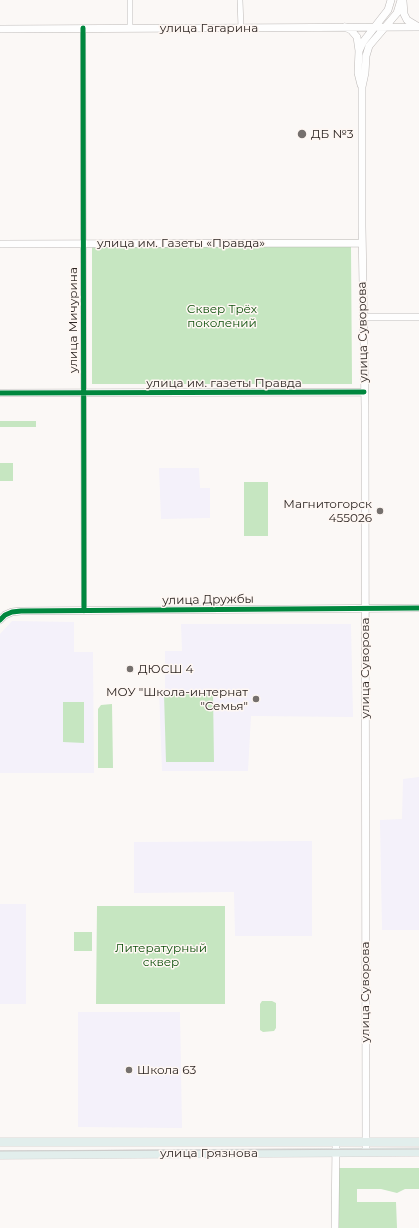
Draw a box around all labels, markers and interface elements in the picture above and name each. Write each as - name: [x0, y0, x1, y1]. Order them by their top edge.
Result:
- street label: улица Гагарина: [160, 21, 258, 35]
- place label: ДБ №3: [311, 127, 354, 141]
- marker: ДБ №3: [296, 128, 308, 140]
- street label: улица им. Газеты «Правда»: [97, 236, 265, 250]
- street label: улица Мичурина: [66, 267, 80, 373]
- street label: улица Суворова: [355, 281, 371, 383]
- park label: Сквер Трёх поколений: [187, 302, 257, 330]
- street label: улица им. газеты Правда: [146, 376, 302, 390]
- place label: Магнитогорск 455026: [283, 497, 372, 525]
- marker: Магнитогорск 455026: [375, 506, 385, 516]
- street label: улица Дружбы: [162, 592, 254, 608]
- street label: улица Суворова: [358, 618, 372, 718]
- place label: ДЮСШ 4: [138, 662, 193, 676]
- marker: ДЮСШ 4: [125, 664, 135, 674]
- place label: МОУ "Школа-интернат "Семья": [106, 685, 248, 713]
- marker: МОУ "Школа-интернат "Семья": [251, 694, 261, 704]
- park label: Литературный сквер: [115, 941, 207, 969]
- street label: улица Суворова: [358, 942, 372, 1042]
- place label: Школа 63: [137, 1063, 196, 1077]
- marker: Школа 63: [124, 1065, 134, 1075]
- street label: улица Грязнова: [160, 1146, 258, 1160]

